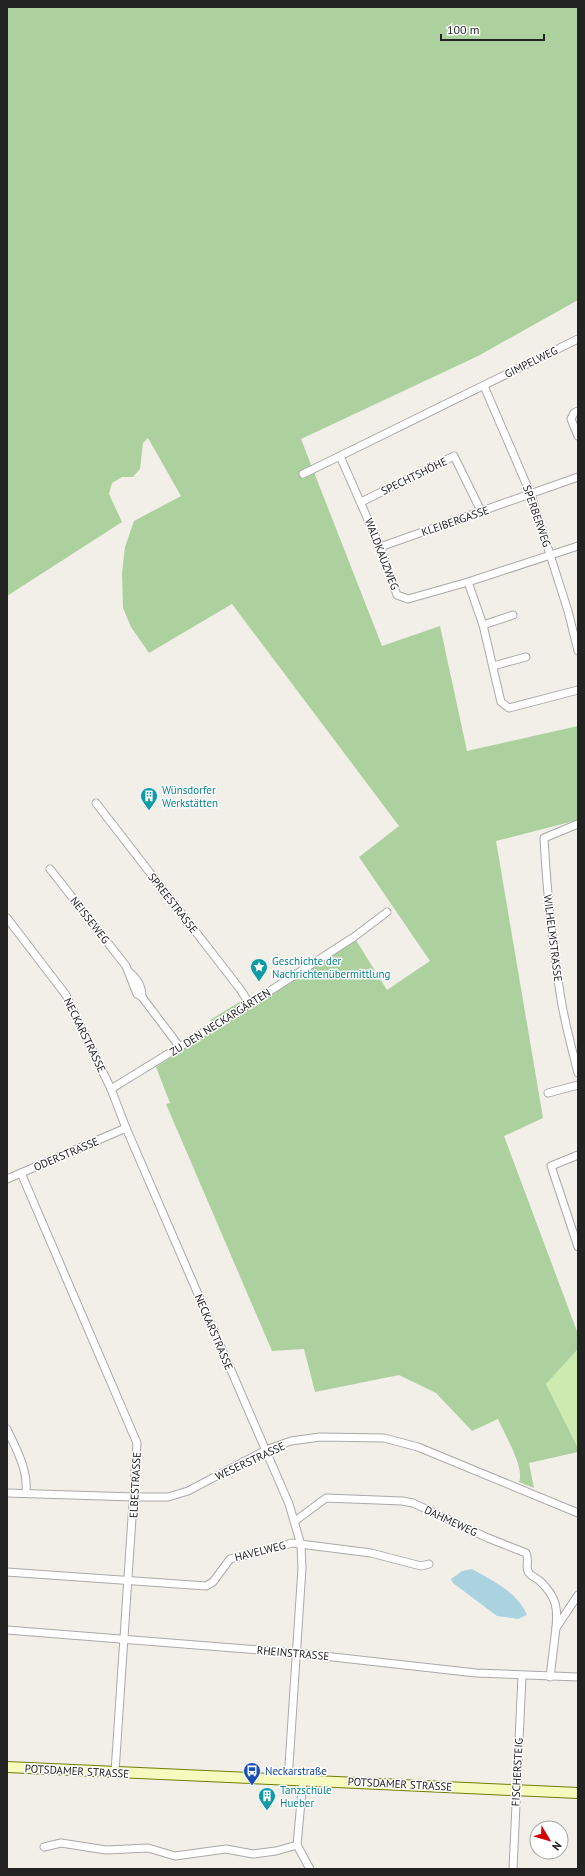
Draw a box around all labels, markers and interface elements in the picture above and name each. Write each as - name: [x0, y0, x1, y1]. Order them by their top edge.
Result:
- scale bar: [441, 16, 544, 42]
- text: 100 m: [447, 22, 480, 37]
- street label: GIMPELWEG: [502, 343, 560, 381]
- street label: SPECHTSHÖHE: [379, 454, 449, 498]
- street label: SPERBERWEG: [520, 483, 554, 549]
- street label: KLEIBERGASSE: [419, 503, 491, 539]
- street label: WALDKAUZWEG: [362, 516, 402, 592]
- place label: Wünsdorfer Werkstätten: [162, 783, 218, 810]
- building icon: Wünsdorfer Werkstätten: [139, 786, 159, 811]
- street label: SPREESTRASSE: [145, 870, 201, 936]
- street label: NEISSEWEG: [67, 894, 113, 947]
- street label: WILHELMSTRASSE: [541, 894, 565, 983]
- place label: Geschichte der Nachrichtenübermittlung: [272, 954, 390, 981]
- place icon: Geschichte der Nachrichtenübermittlung: [249, 957, 269, 982]
- street label: ZU DEN NECKARGÄRTEN: [167, 985, 273, 1059]
- street label: NECKARSTRASSE: [61, 995, 109, 1075]
- street label: ODERSTRASSE: [31, 1134, 101, 1174]
- street label: NECKARSTRASSE: [192, 1292, 236, 1372]
- street label: WESERSTRASSE: [213, 1439, 287, 1483]
- street label: ELBESTRASSE: [126, 1452, 144, 1518]
- street label: DAHMEWEG: [422, 1503, 480, 1540]
- street label: HAVELWEG: [233, 1538, 287, 1564]
- street label: RHEINSTRASSE: [256, 1643, 330, 1663]
- street label: FISCHERSTEIG: [508, 1737, 526, 1807]
- street label: POTSDAMER STRASSE: [24, 1761, 130, 1781]
- bus stop icon: Neckarstraße: [242, 1761, 262, 1786]
- place label: Neckarstraße: [265, 1764, 327, 1778]
- street label: POTSDAMER STRASSE: [347, 1774, 453, 1794]
- place label: Tanzschule Hueber: [280, 1783, 332, 1810]
- building icon: Tanzschule Hueber: [257, 1786, 277, 1811]
- north arrow: [529, 1820, 569, 1860]
- text: N: [549, 1839, 565, 1853]

